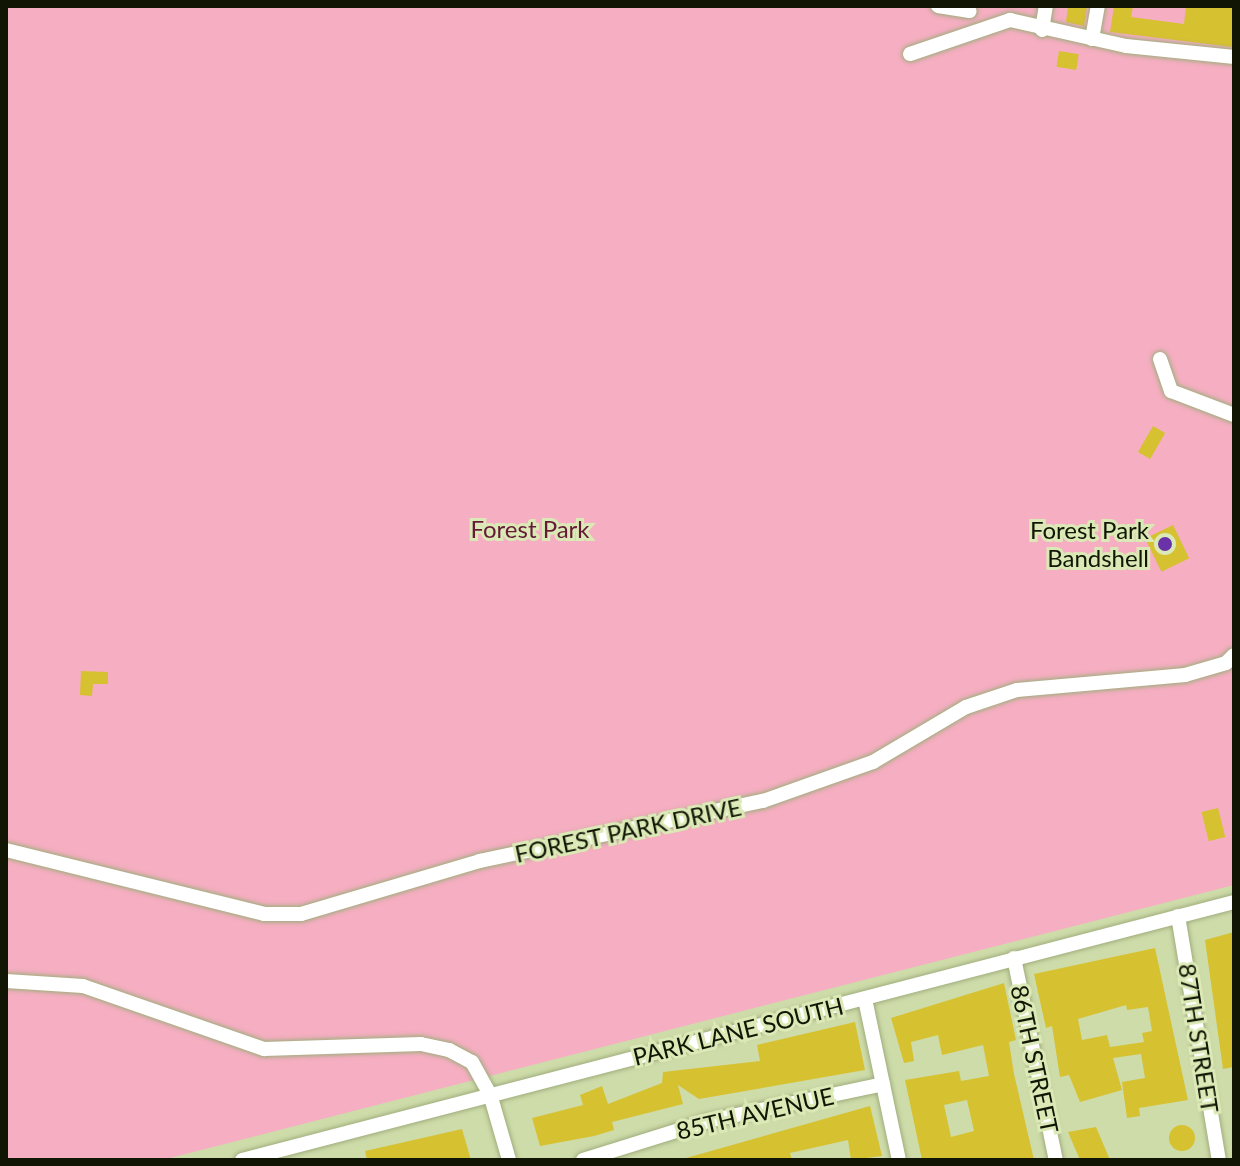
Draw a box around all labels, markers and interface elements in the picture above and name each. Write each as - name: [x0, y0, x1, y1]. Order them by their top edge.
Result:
- park label: Forest Park: [470, 515, 590, 543]
- place label: Forest Park Bandshell: [1030, 516, 1149, 572]
- marker: Forest Park Bandshell: [1156, 535, 1174, 553]
- street label: FOREST PARK DRIVE: [512, 792, 744, 868]
- street label: 87TH STREET: [1173, 961, 1225, 1115]
- street label: 86TH STREET: [1005, 982, 1065, 1136]
- street label: PARK LANE SOUTH: [630, 991, 846, 1071]
- street label: 85TH AVENUE: [673, 1081, 837, 1145]

